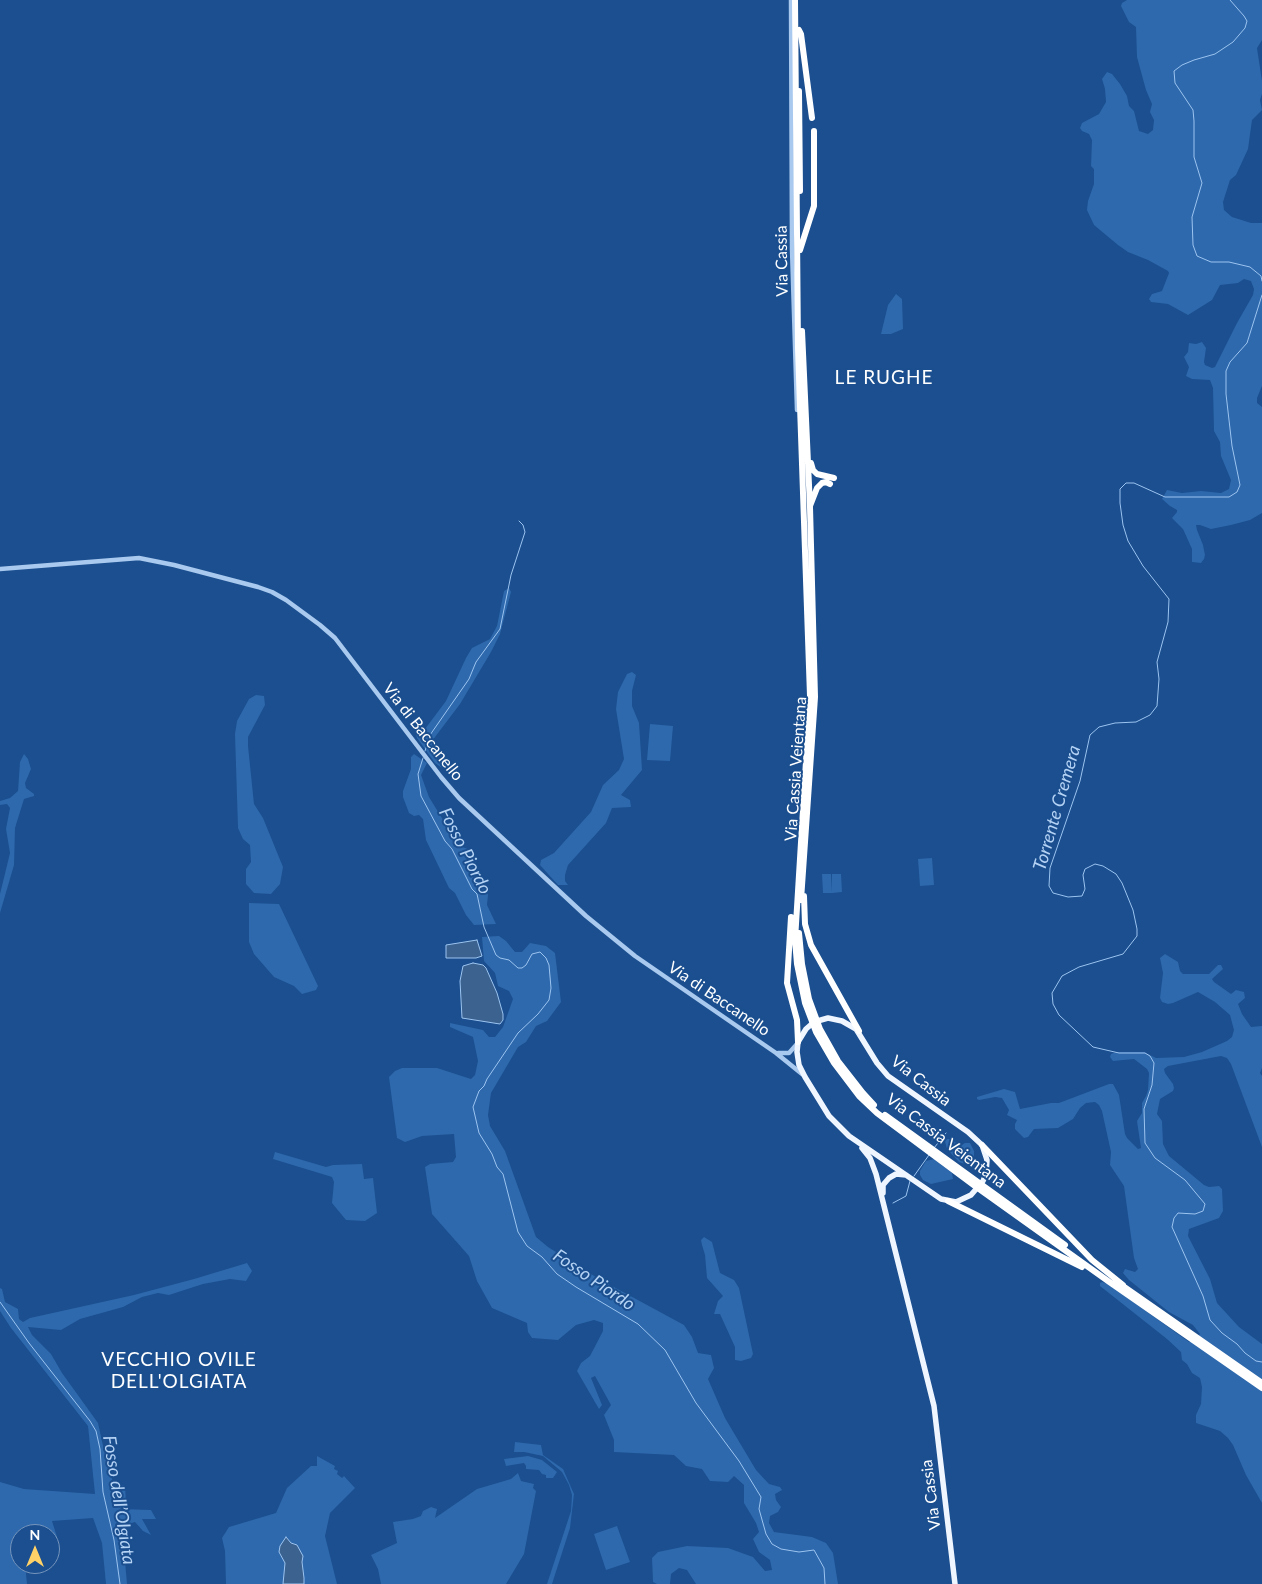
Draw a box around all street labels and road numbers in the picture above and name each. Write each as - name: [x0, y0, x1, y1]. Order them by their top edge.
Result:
- street label: Via Cassia: [772, 225, 792, 297]
- street label: Via di Baccanello: [379, 679, 467, 785]
- street label: Via Cassia Veientana: [781, 696, 811, 842]
- street label: Via di Baccanello: [664, 958, 774, 1040]
- street label: Via Cassia: [887, 1052, 955, 1110]
- street label: Via Cassia Veientana: [882, 1090, 1010, 1192]
- street label: Via Cassia: [917, 1459, 945, 1531]

